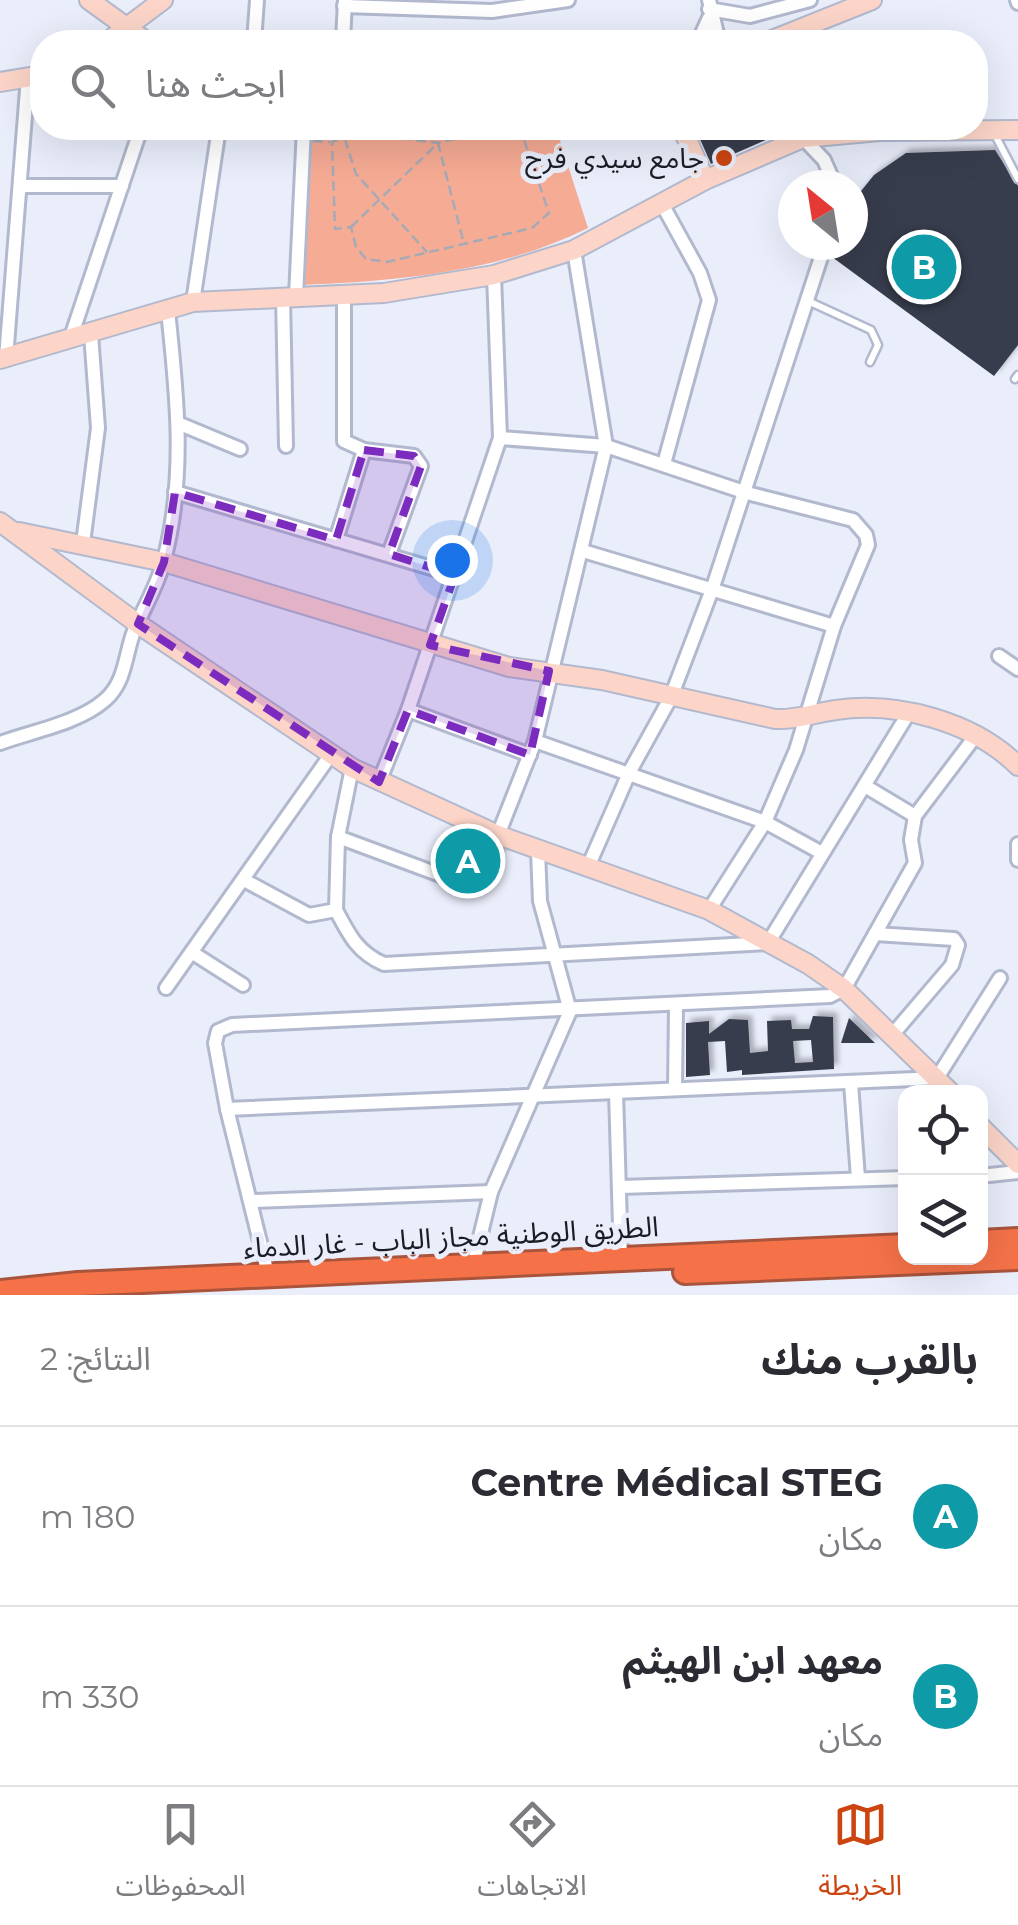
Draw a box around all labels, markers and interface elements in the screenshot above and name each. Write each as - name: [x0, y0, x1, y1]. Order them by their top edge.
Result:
- search box: [30, 30, 988, 140]
- icon: search: [65, 58, 120, 113]
- text: ابحث هنا: [145, 60, 286, 107]
- place label: جامع سيدي فرج: [525, 141, 704, 179]
- marker: جامع سيدي فرج: [713, 147, 735, 169]
- north arrow: [778, 170, 868, 260]
- pin: B: [892, 230, 956, 304]
- your location: [427, 535, 478, 586]
- pin: A: [436, 824, 500, 898]
- map controls: [898, 1085, 988, 1265]
- button: locate: [898, 1085, 988, 1175]
- button: layers: [898, 1175, 988, 1265]
- street label: الطريق الوطنية مجاز الباب - غار الدماء: [243, 1209, 660, 1266]
- text: بالقرب منك: [761, 1333, 978, 1385]
- text: النتائج: 2: [40, 1339, 151, 1378]
- text: Centre Médical STEG: [470, 1459, 883, 1506]
- text: 180 m: [40, 1497, 136, 1536]
- text: A: [933, 1497, 958, 1536]
- text: مكان: [819, 1519, 883, 1558]
- text: معهد ابن الهيثم: [622, 1637, 883, 1684]
- text: 330 m: [40, 1677, 139, 1716]
- text: B: [933, 1677, 958, 1716]
- text: مكان: [819, 1715, 883, 1754]
- tab: المحفوظات: [116, 1797, 246, 1916]
- tab: الاتجاهات: [477, 1797, 587, 1916]
- tab: الخريطة: [818, 1797, 902, 1916]

